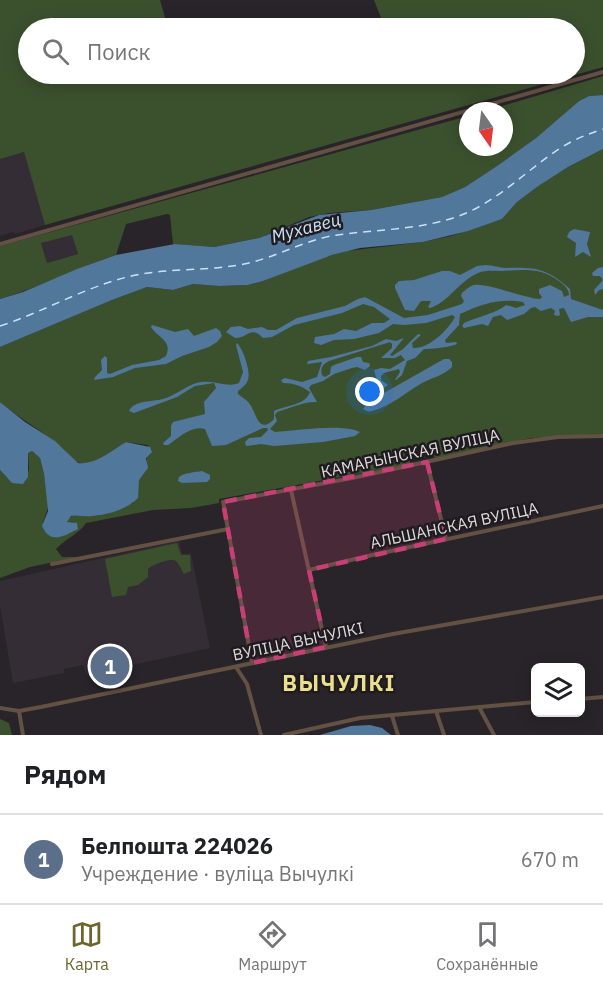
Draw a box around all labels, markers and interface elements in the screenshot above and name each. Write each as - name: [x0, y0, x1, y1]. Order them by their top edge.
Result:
- search box: [18, 18, 585, 84]
- icon: search: [39, 35, 72, 68]
- text: Поиск: [87, 37, 151, 66]
- north arrow: [459, 102, 513, 156]
- water label: Мухавец: [269, 207, 343, 248]
- your location: [355, 377, 384, 406]
- street label: КАМАРЫНСКАЯ ВУЛІЦА: [319, 424, 501, 482]
- street label: АЛЬШАНСКАЯ ВУЛІЦА: [368, 497, 540, 553]
- street label: ВУЛІЦА ВЫЧУЛКІ: [231, 617, 365, 665]
- pin: 1: [90, 644, 130, 688]
- map controls: [531, 663, 585, 717]
- button: layers: [531, 663, 585, 717]
- district label: ВЫЧУЛКІ: [282, 668, 396, 697]
- text: Рядом: [24, 757, 106, 791]
- text: Белпошта 224026: [81, 831, 273, 860]
- text: 1: [38, 846, 50, 873]
- text: 670 m: [521, 846, 579, 873]
- text: Учреждение · вуліца Вычулкі: [81, 860, 354, 887]
- tab: Карта: [65, 918, 109, 974]
- tab: Маршрут: [238, 918, 307, 974]
- tab: Сохранённые: [436, 918, 538, 974]

